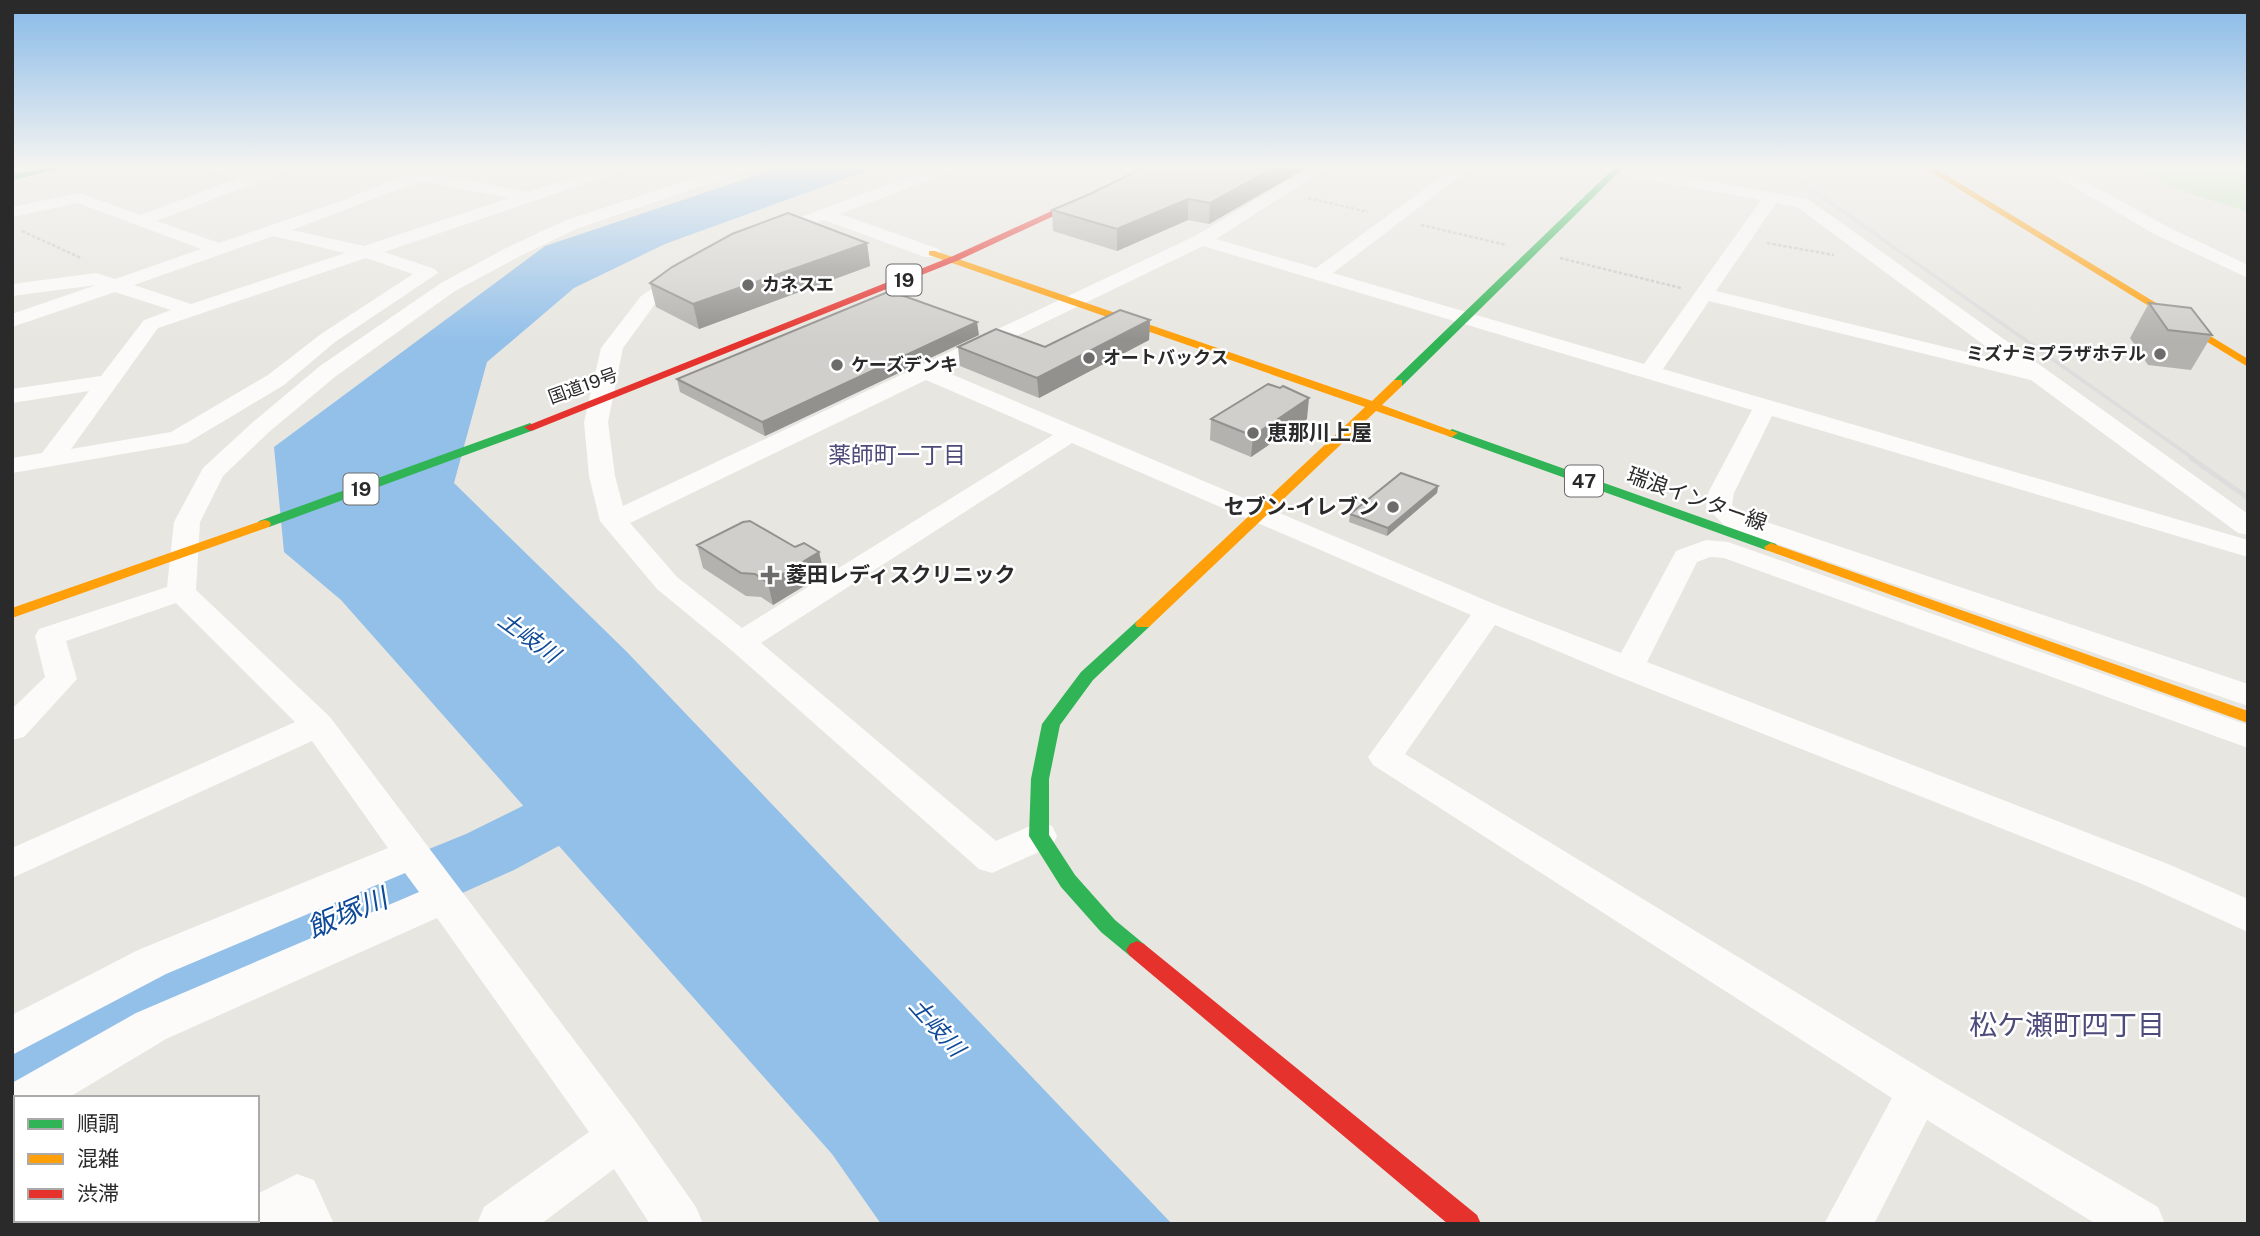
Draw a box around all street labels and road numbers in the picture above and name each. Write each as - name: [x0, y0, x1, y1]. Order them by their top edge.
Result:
- road number: 19: [886, 264, 922, 296]
- street label: 国道19号: [545, 363, 621, 408]
- street label: 瑞浪インター線: [1624, 462, 1771, 535]
- road number: 47: [1565, 466, 1603, 496]
- road number: 19: [344, 474, 378, 504]

